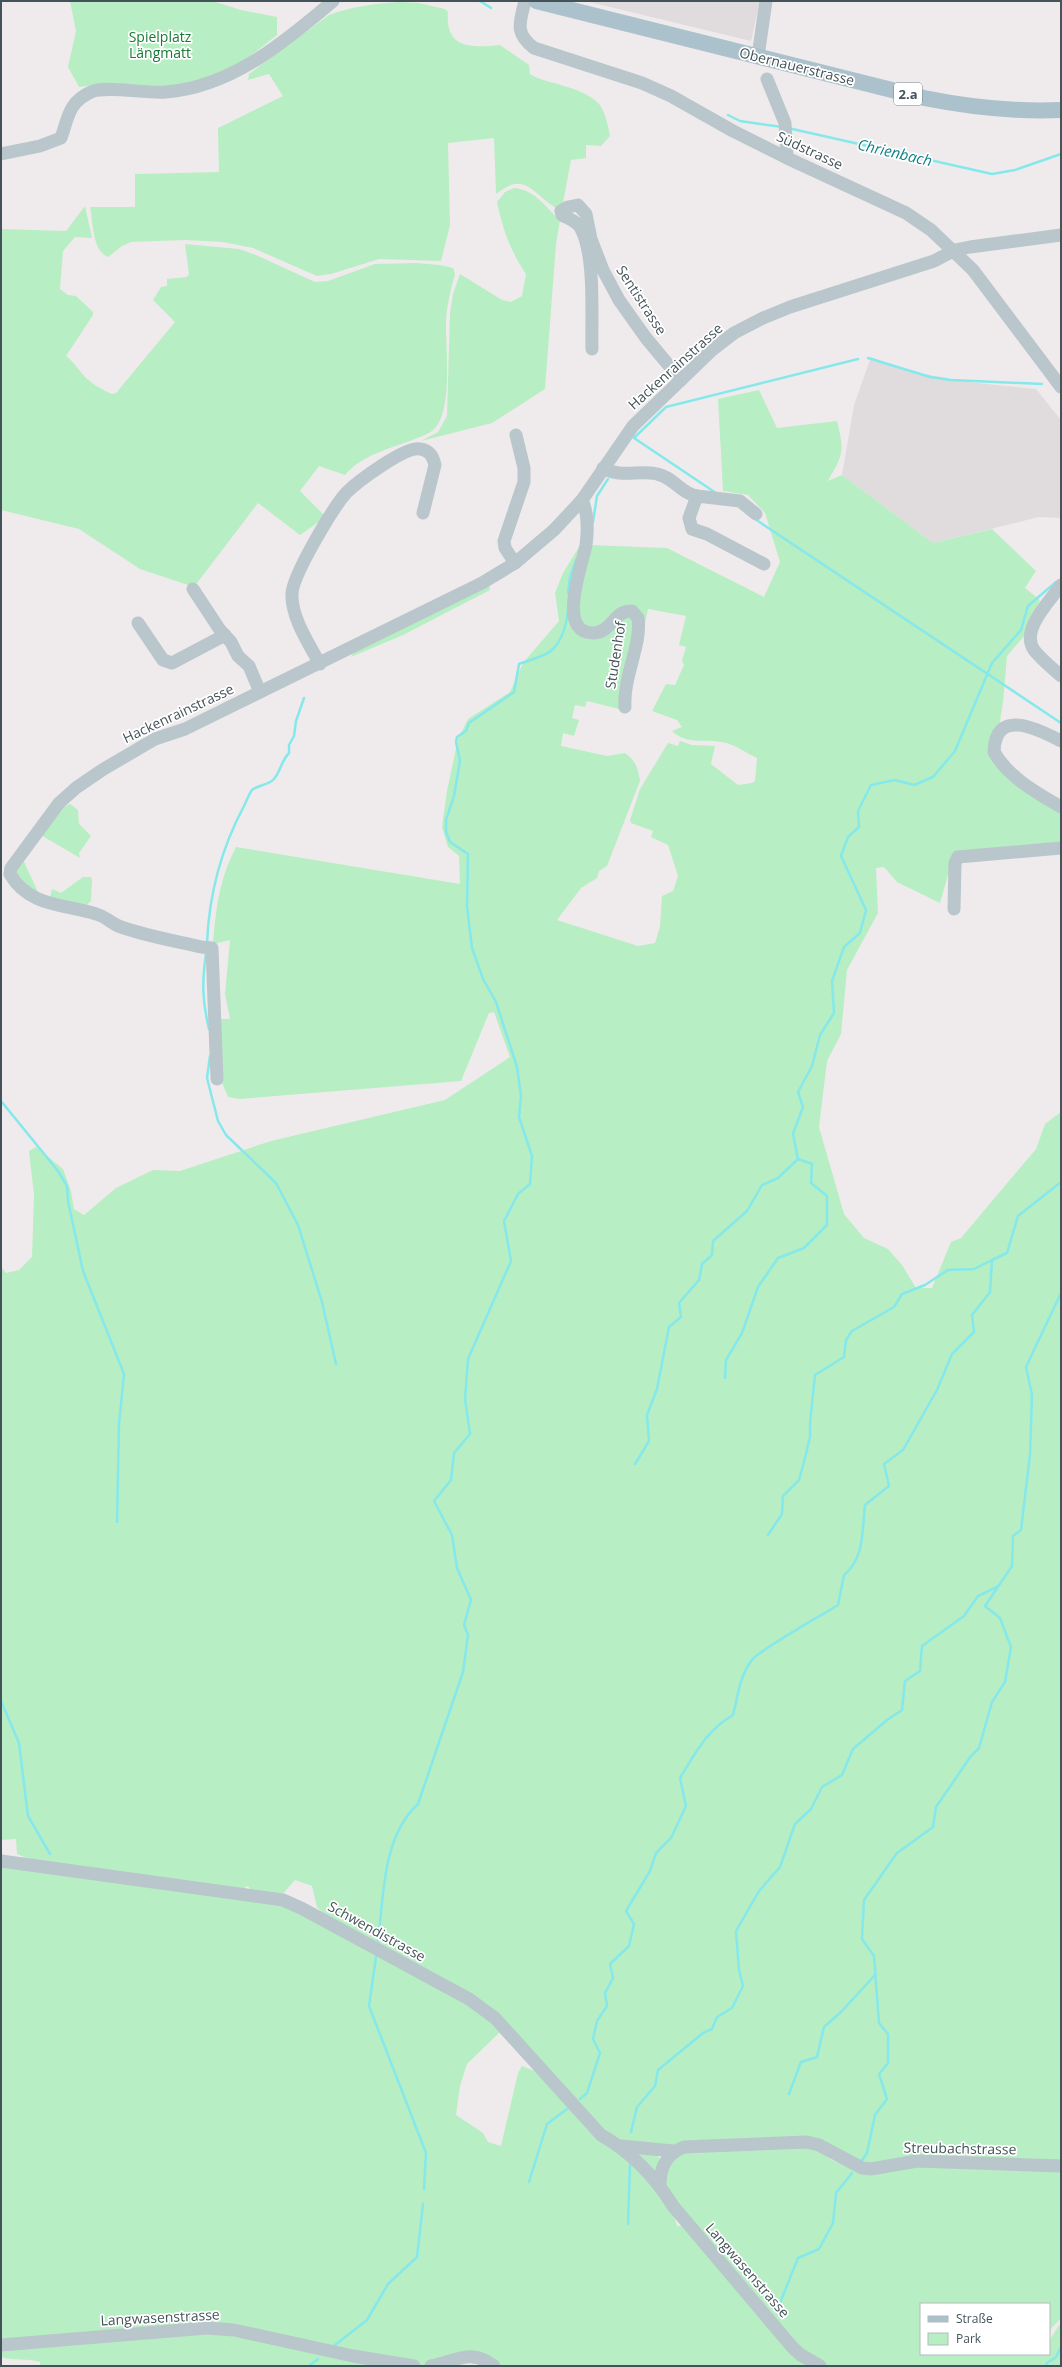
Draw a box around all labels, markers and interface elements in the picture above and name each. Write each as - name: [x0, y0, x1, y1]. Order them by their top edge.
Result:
- park label: Spielplatz Längmatt: [129, 27, 192, 62]
- street label: Obernauerstrasse: [737, 43, 857, 90]
- road number: 2.a: [894, 83, 922, 105]
- street label: Südstrasse: [774, 126, 846, 174]
- water label: Chrienbach: [856, 134, 934, 170]
- street label: Sentistrasse: [613, 262, 672, 338]
- street label: Hackenrainstrasse: [624, 319, 726, 413]
- street label: Studenhof: [600, 619, 630, 690]
- street label: Hackenrainstrasse: [119, 679, 237, 747]
- street label: Schwendistrasse: [325, 1896, 429, 1966]
- street label: Streubachstrasse: [903, 2138, 1017, 2158]
- street label: Langwasenstrasse: [702, 2219, 794, 2321]
- legend: [920, 2303, 1050, 2355]
- street label: Langwasenstrasse: [100, 2304, 220, 2330]
- text: Straße: [956, 2310, 993, 2327]
- text: Park: [956, 2330, 982, 2347]

